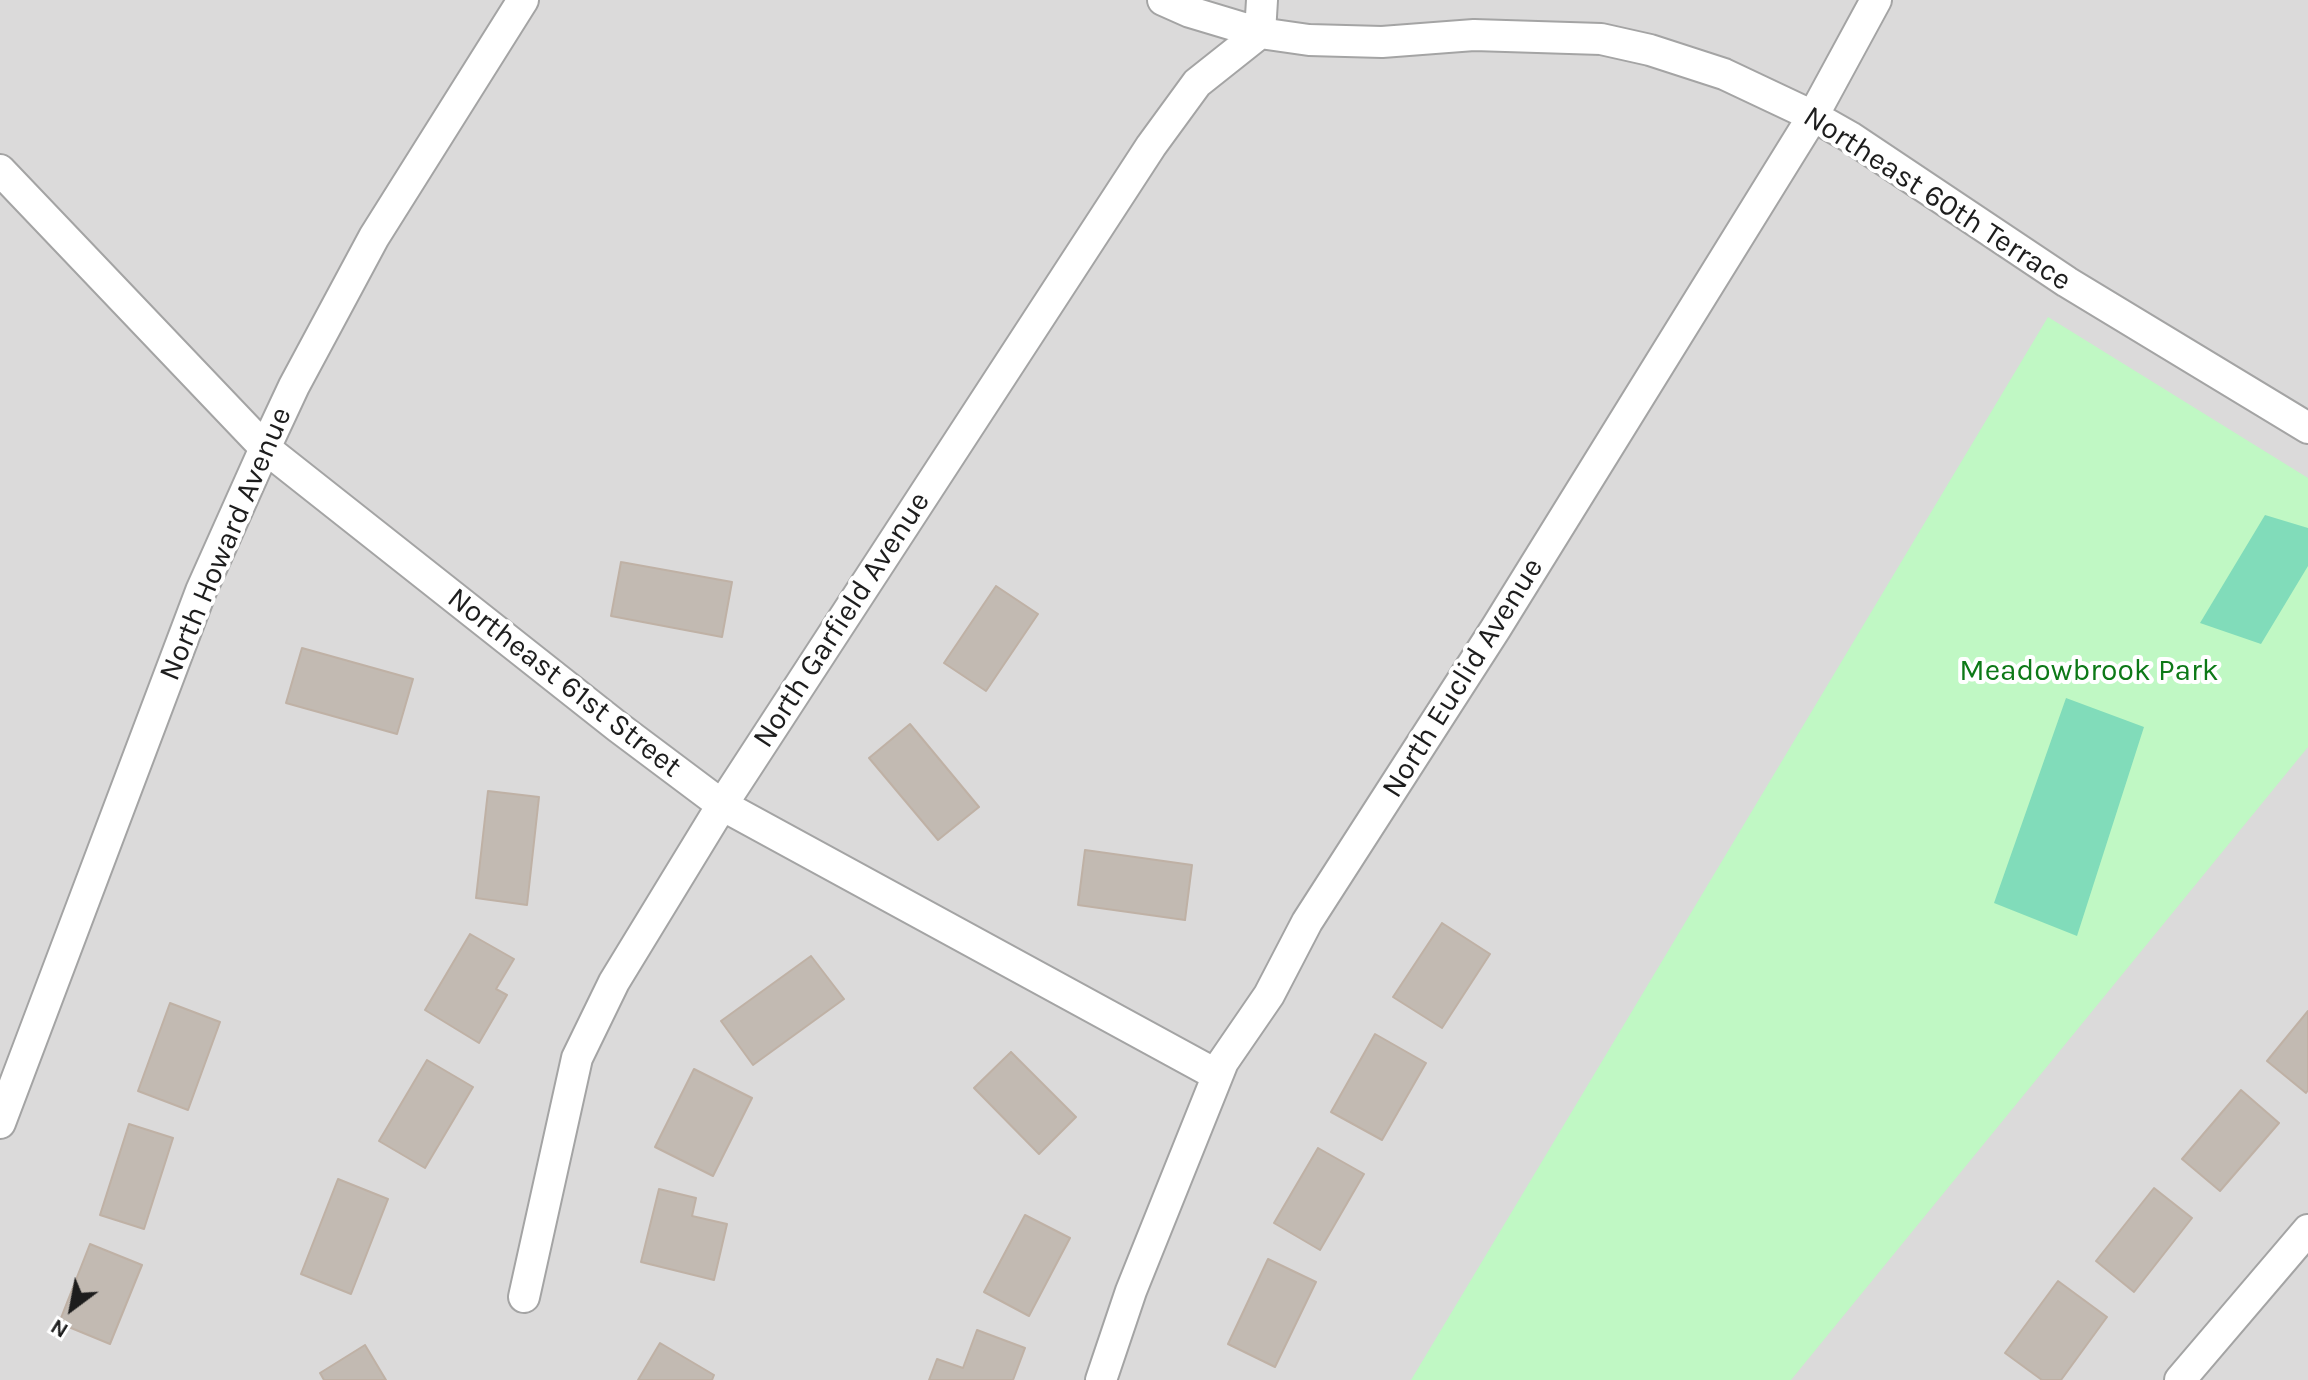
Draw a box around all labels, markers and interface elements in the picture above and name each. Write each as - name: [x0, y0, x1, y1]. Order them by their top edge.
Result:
- street label: Northeast 60th Terrace: [1796, 99, 2078, 299]
- street label: North Howard Avenue: [152, 402, 300, 686]
- street label: North Garfield Avenue: [746, 485, 938, 755]
- street label: North Euclid Avenue: [1375, 552, 1551, 804]
- street label: Northeast 61st Street: [440, 581, 688, 785]
- park label: Meadowbrook Park: [1959, 653, 2219, 689]
- north arrow: [32, 1268, 112, 1348]
- text: N: [46, 1313, 73, 1344]

